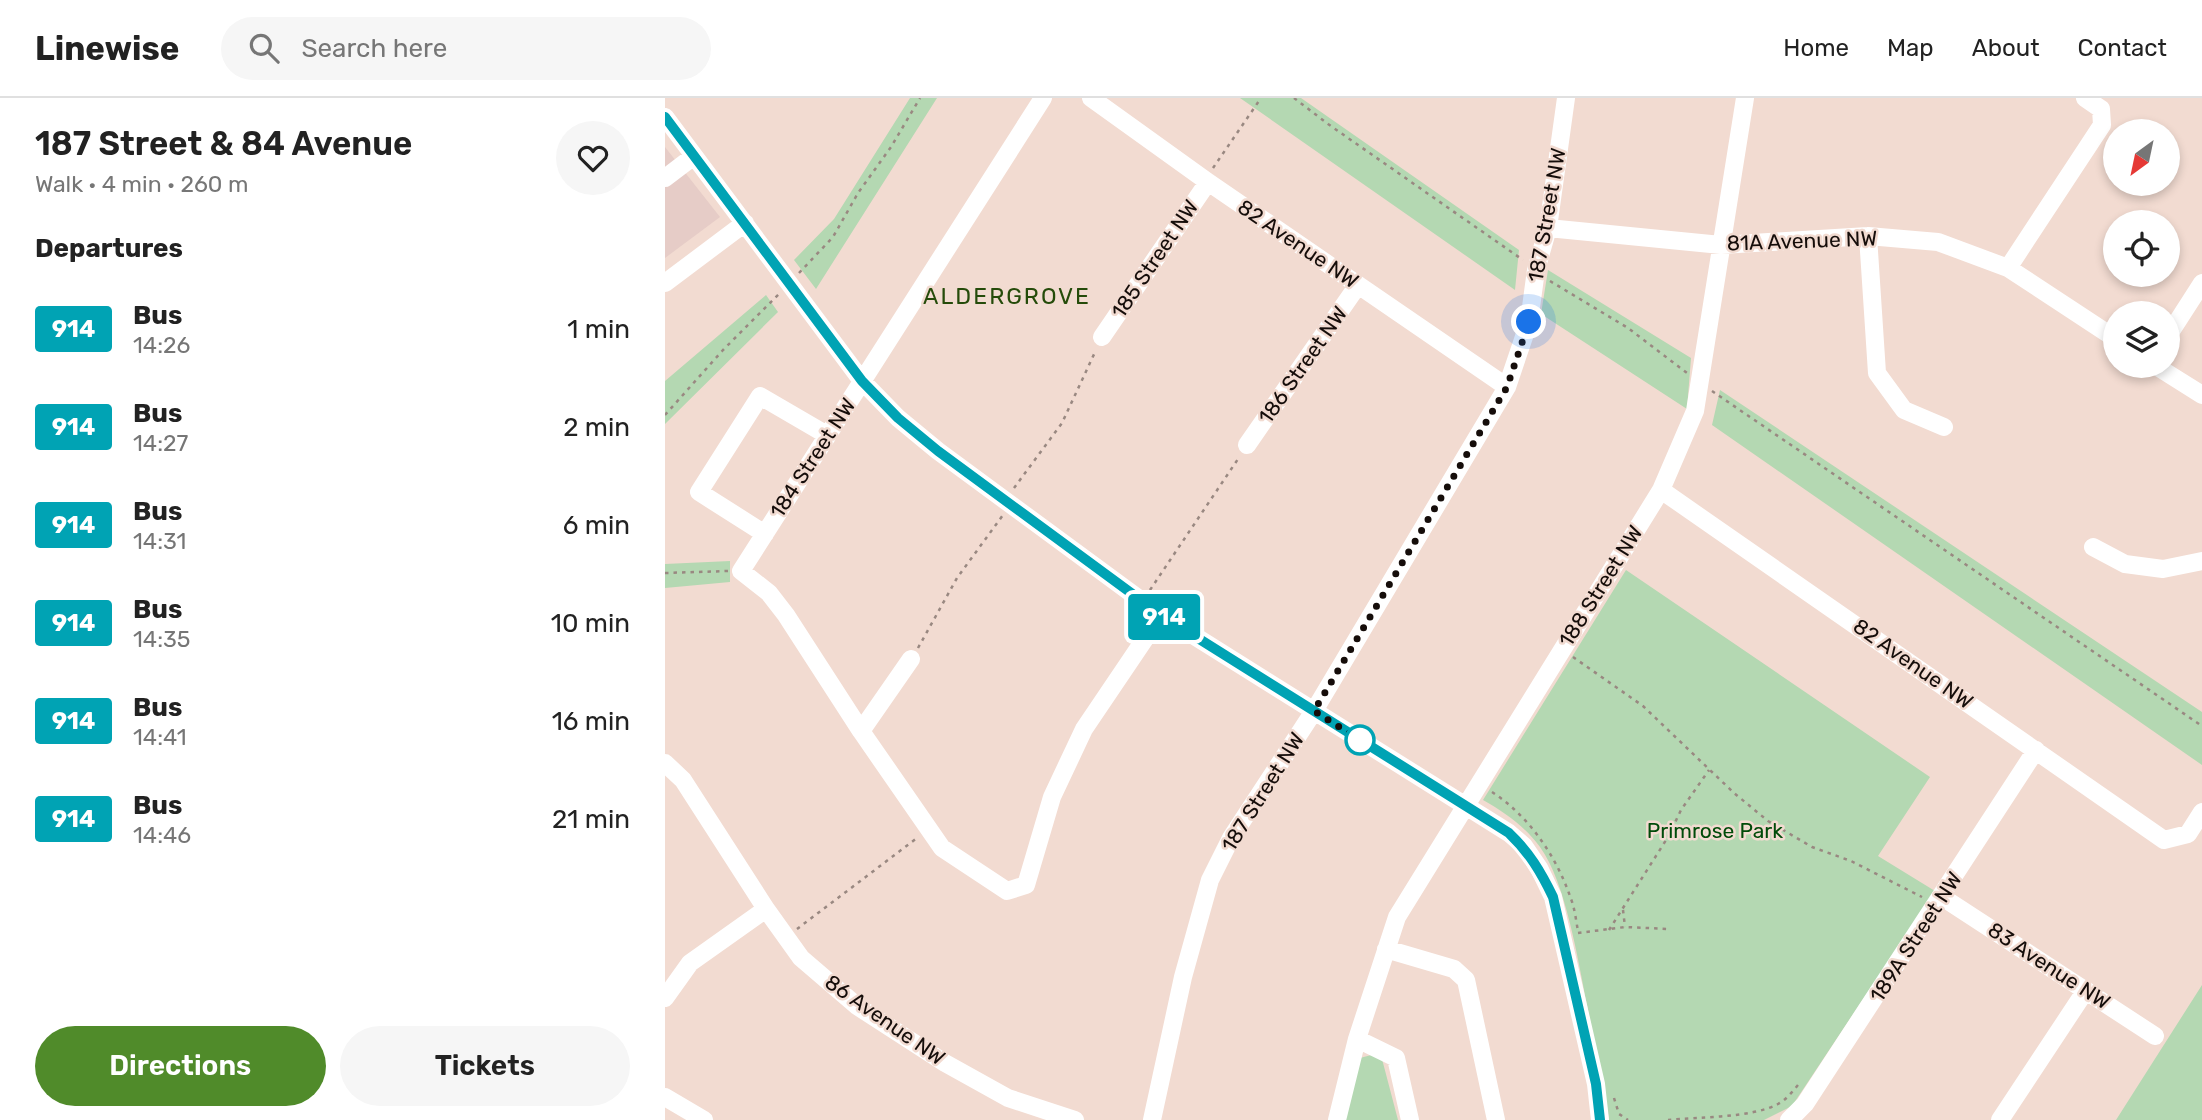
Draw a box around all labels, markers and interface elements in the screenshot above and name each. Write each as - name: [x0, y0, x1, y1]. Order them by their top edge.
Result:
- search box: [221, 17, 711, 80]
- text: Linewise: [35, 29, 179, 68]
- icon: search: [245, 29, 283, 67]
- text: Search here: [301, 33, 447, 64]
- text: Home: [1783, 34, 1849, 62]
- text: Map: [1887, 34, 1934, 62]
- text: About: [1972, 34, 2040, 62]
- text: Contact: [2078, 34, 2167, 62]
- north arrow: [2103, 119, 2181, 196]
- map controls: [2103, 119, 2180, 378]
- button: heart: [556, 121, 630, 195]
- text: 187 Street & 84 Avenue: [35, 124, 412, 163]
- street label: 187 Street NW: [1522, 146, 1571, 284]
- text: Walk · 4 min · 260 m: [35, 170, 249, 198]
- street label: 82 Avenue NW: [1233, 194, 1363, 293]
- street label: 185 Street NW: [1106, 195, 1203, 323]
- button: locate: [2103, 210, 2180, 287]
- street label: 81A Avenue NW: [1726, 225, 1878, 256]
- text: Departures: [35, 233, 183, 264]
- district label: ALDERGROVE: [923, 282, 1091, 310]
- text: Bus: [133, 300, 182, 331]
- street label: 186 Street NW: [1253, 301, 1352, 428]
- button: layers: [2103, 301, 2180, 378]
- your location: [1511, 304, 1546, 339]
- text: 1 min: [567, 314, 630, 345]
- text: 914: [52, 315, 95, 343]
- text: 14:26: [133, 331, 190, 359]
- street label: 184 Street NW: [765, 393, 861, 522]
- text: Bus: [133, 398, 182, 429]
- text: 2 min: [563, 412, 630, 443]
- text: 914: [52, 413, 95, 441]
- text: 14:27: [133, 429, 188, 457]
- text: Bus: [133, 496, 182, 527]
- text: 6 min: [563, 510, 630, 541]
- text: 914: [52, 511, 95, 539]
- street label: 188 Street NW: [1553, 521, 1648, 651]
- text: 14:31: [133, 527, 186, 555]
- text: Bus: [133, 594, 182, 625]
- line badge: 914: [1124, 594, 1204, 640]
- text: 914: [1142, 603, 1186, 631]
- text: 10 min: [551, 608, 630, 639]
- text: 914: [52, 609, 95, 637]
- street label: 82 Avenue NW: [1849, 613, 1978, 714]
- text: 14:35: [133, 625, 191, 653]
- text: Bus: [133, 692, 182, 723]
- text: 16 min: [552, 706, 630, 737]
- text: 914: [52, 707, 95, 735]
- text: 14:41: [133, 723, 187, 751]
- unlabelled marker: [1345, 725, 1375, 755]
- street label: 187 Street NW: [1216, 728, 1309, 856]
- text: Bus: [133, 790, 182, 821]
- text: 21 min: [552, 804, 630, 835]
- text: 914: [52, 805, 95, 833]
- park label: Primrose Park: [1647, 818, 1783, 843]
- text: 14:46: [133, 821, 191, 849]
- street label: 189A Street NW: [1864, 867, 1967, 1006]
- street label: 83 Avenue NW: [1983, 917, 2115, 1014]
- street label: 86 Avenue NW: [820, 969, 950, 1070]
- button: Directions: [35, 1026, 326, 1106]
- button: Tickets: [340, 1026, 630, 1106]

